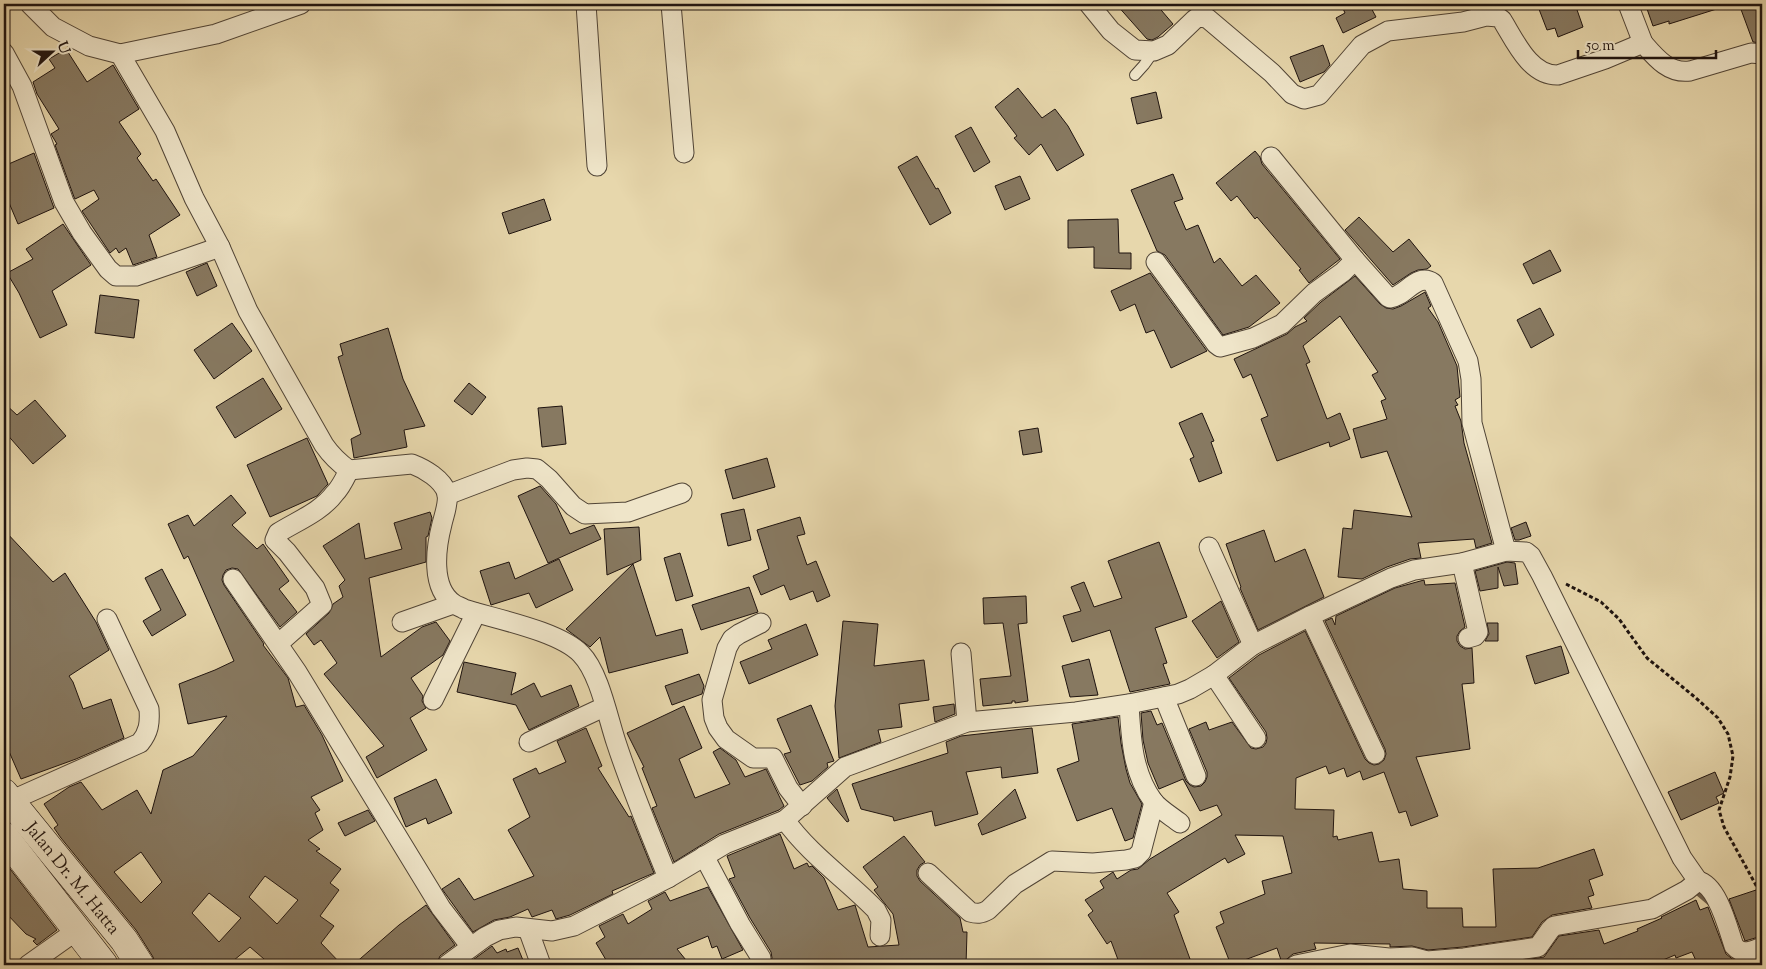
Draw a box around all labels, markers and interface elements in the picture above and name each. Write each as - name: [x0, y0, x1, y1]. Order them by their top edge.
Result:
- north arrow: [28, 28, 78, 78]
- scale bar: [1578, 28, 1716, 60]
- text: 50 m: [1585, 36, 1615, 57]
- text: U: [51, 39, 74, 58]
- street label: Jalan Dr. M. Hatta: [17, 817, 125, 941]

